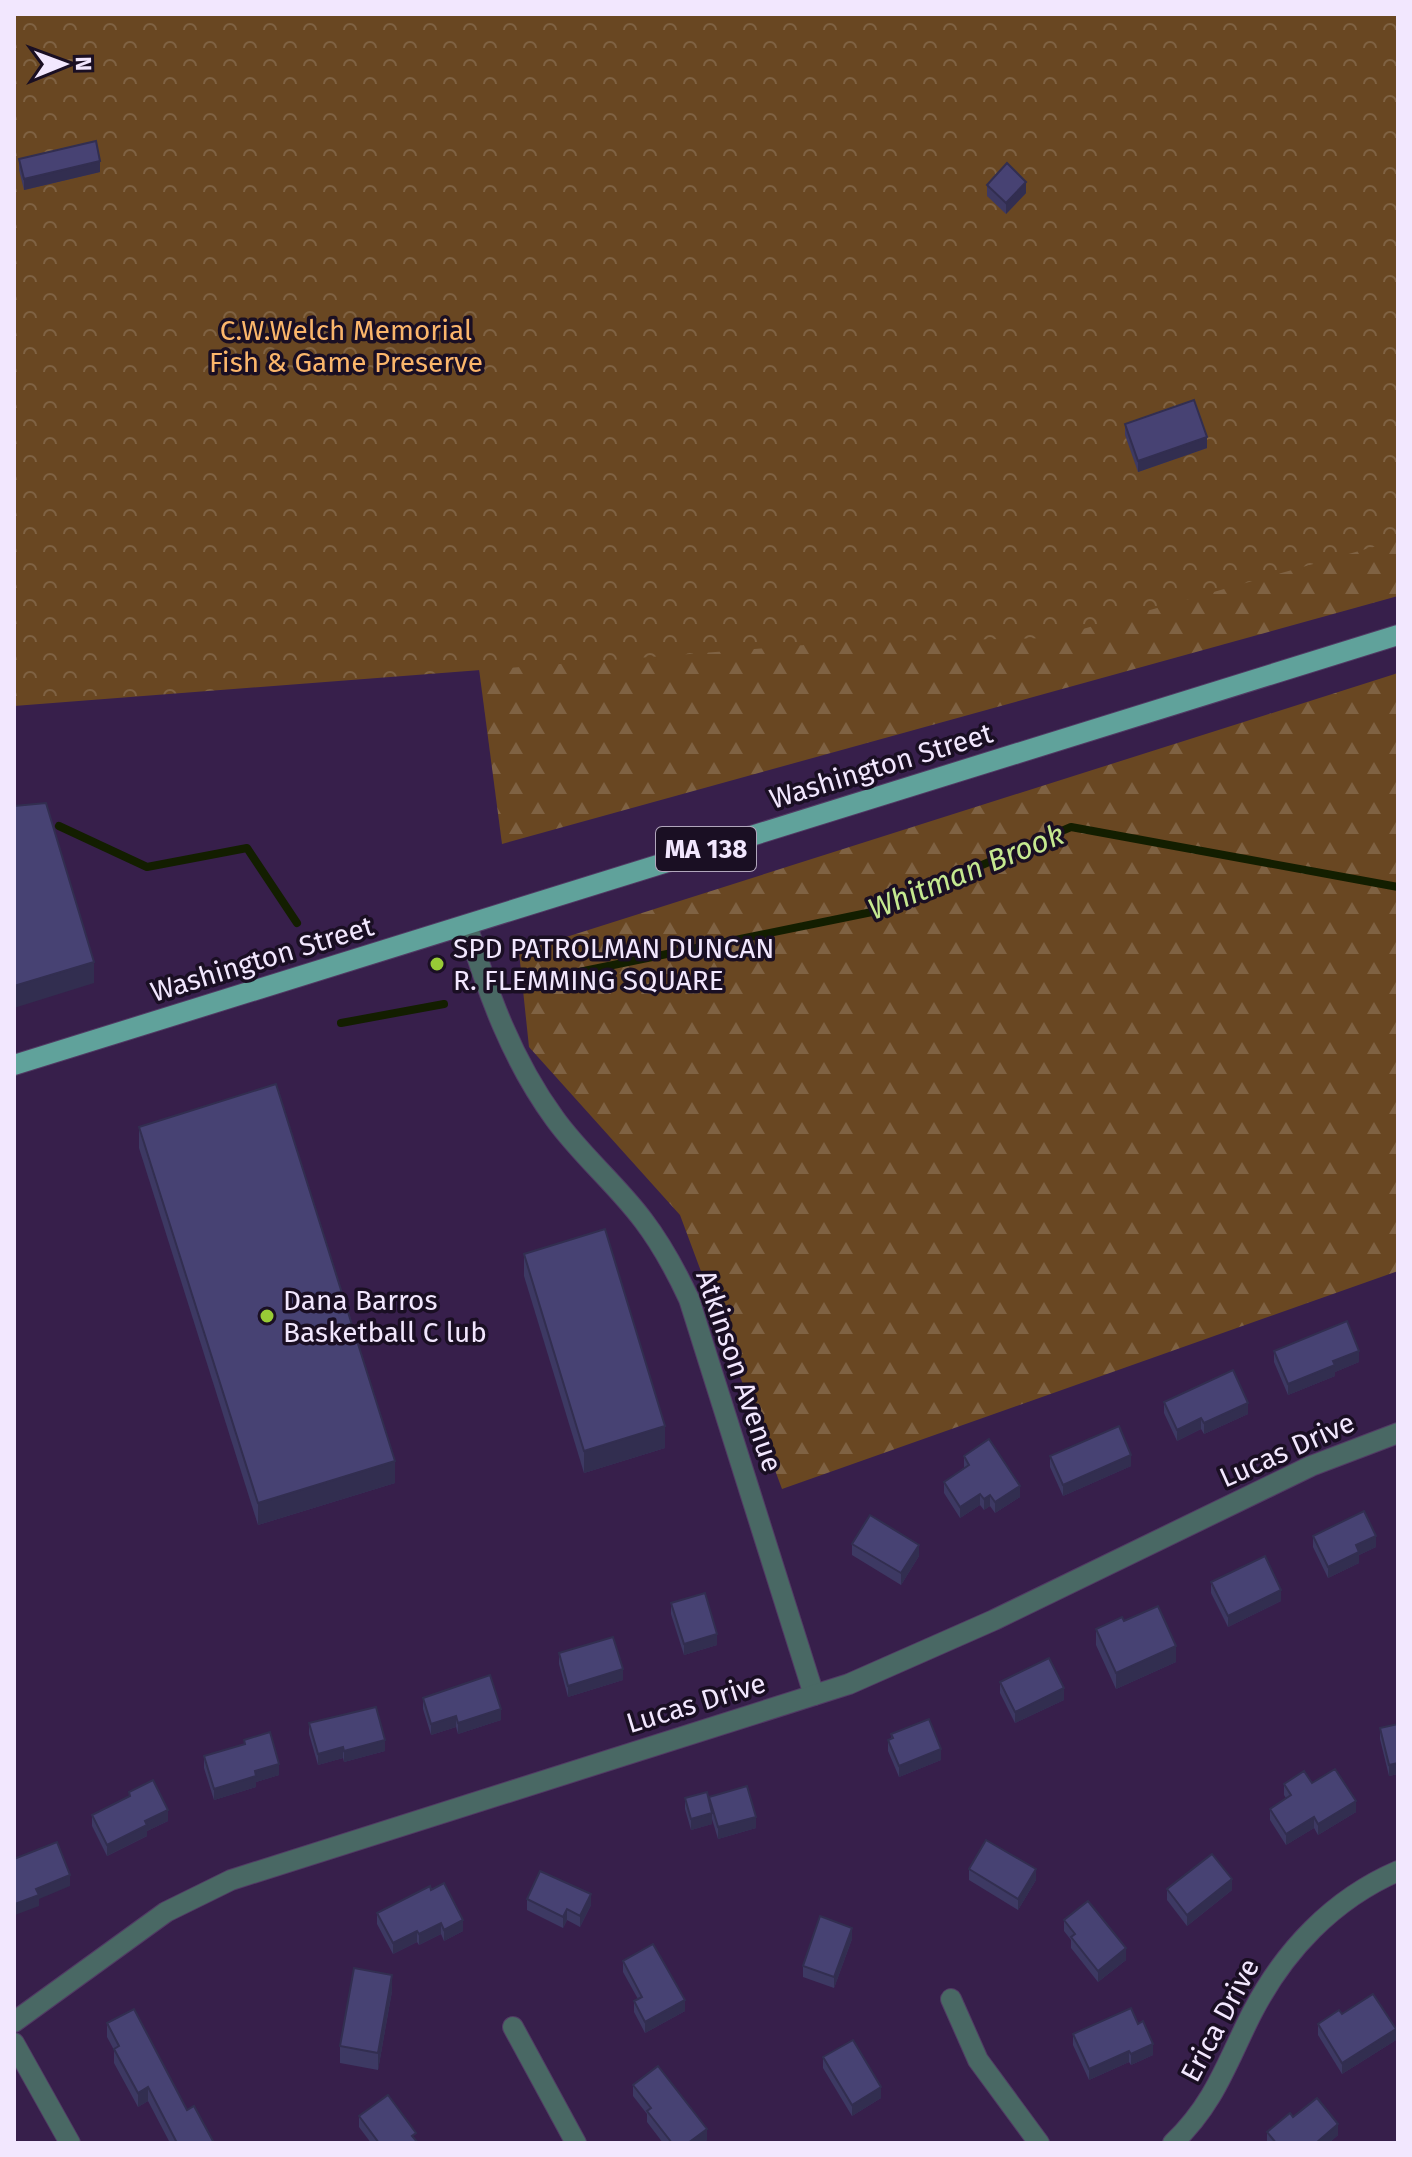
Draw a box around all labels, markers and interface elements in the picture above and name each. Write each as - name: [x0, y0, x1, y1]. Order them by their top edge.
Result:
- north arrow: [24, 24, 104, 104]
- text: N: [70, 56, 97, 71]
- park label: C.W.Welch Memorial Fish & Game Preserve: [209, 314, 483, 379]
- street label: Washington Street: [766, 716, 997, 816]
- water label: Whitman Brook: [863, 816, 1069, 928]
- road number: MA 138: [656, 827, 756, 871]
- street label: Washington Street: [147, 909, 378, 1009]
- place label: SPD PATROLMAN DUNCAN R. FLEMMING SQUARE: [453, 932, 774, 997]
- marker: SPD PATROLMAN DUNCAN R. FLEMMING SQUARE: [428, 955, 446, 973]
- street label: Atkinson Avenue: [689, 1266, 789, 1476]
- place label: Dana Barros Basketball C lub: [283, 1284, 487, 1349]
- marker: Dana Barros Basketball C lub: [258, 1307, 276, 1325]
- street label: Lucas Drive: [1214, 1406, 1360, 1494]
- street label: Lucas Drive: [622, 1666, 770, 1740]
- street label: Erica Drive: [1174, 1953, 1266, 2087]

